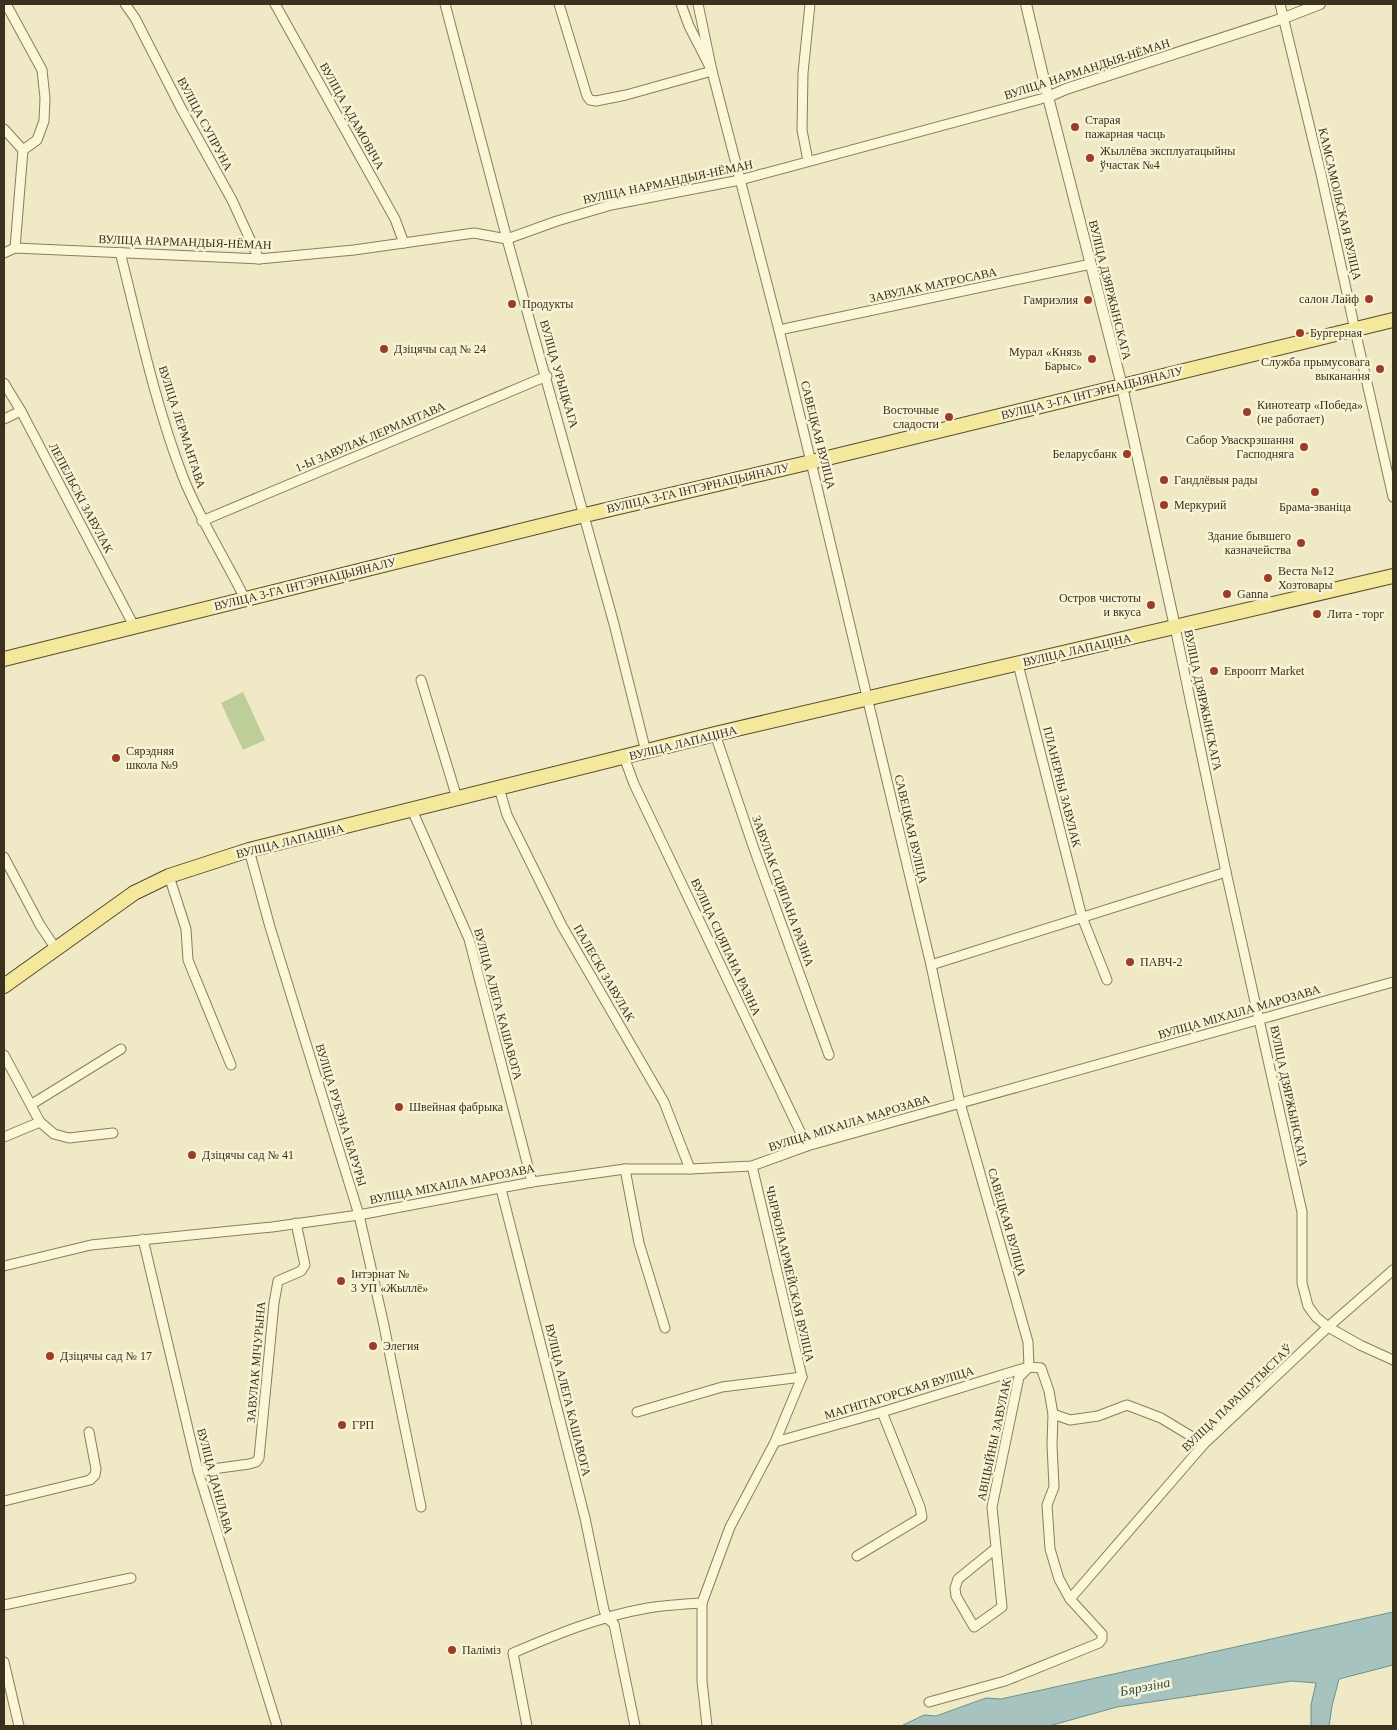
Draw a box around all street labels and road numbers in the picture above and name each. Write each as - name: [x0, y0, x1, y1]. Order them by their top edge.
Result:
- street label: ВУЛІЦА НАРМАНДЫЯ-НЁМАН: [1002, 35, 1172, 102]
- street label: ВУЛІЦА АДАМОВІЧА: [317, 60, 387, 172]
- street label: ВУЛІЦА СУПРУНА: [174, 75, 236, 173]
- street label: КАМСАМОЛЬСКАЯ ВУЛІЦА: [1316, 126, 1364, 282]
- street label: ВУЛІЦА НАРМАНДЫЯ-НЁМАН: [582, 157, 755, 207]
- street label: ВУЛІЦА ДЗЯРЖЫНСКАГА: [1086, 219, 1134, 362]
- street label: ВУЛІЦА НАРМАНДЫЯ-НЁМАН: [98, 232, 272, 252]
- street label: ЗАВУЛАК МАТРОСАВА: [868, 265, 998, 305]
- street label: ВУЛІЦА УРЫЦКАГА: [537, 318, 581, 430]
- street label: ВУЛІЦА 3-ГА ІНТЭРНАЦЫЯНАЛУ: [1000, 363, 1185, 422]
- street label: ВУЛІЦА ЛЕРМАНТАВА: [156, 364, 209, 490]
- street label: САВЕЦКАЯ ВУЛІЦА: [798, 379, 838, 491]
- street label: 1-Ы ЗАВУЛАК ЛЕРМАНТАВА: [293, 399, 447, 475]
- street label: ЛЕПЕЛЬСКІ ЗАВУЛАК: [46, 441, 116, 556]
- street label: ВУЛІЦА 3-ГА ІНТЭРНАЦЫЯНАЛУ: [605, 460, 791, 516]
- street label: ВУЛІЦА 3-ГА ІНТЭРНАЦЫЯНАЛУ: [213, 554, 398, 613]
- street label: ВУЛІЦА ДЗЯРЖЫНСКАГА: [1181, 628, 1225, 772]
- street label: ВУЛІЦА ЛАПАЦІНА: [1021, 631, 1133, 669]
- street label: ВУЛІЦА ЛАПАЦІНА: [628, 723, 739, 763]
- street label: ПЛАНЕРНЫ ЗАВУЛАК: [1040, 725, 1084, 850]
- street label: САВЕЦКАЯ ВУЛІЦА: [892, 773, 930, 885]
- street label: ЗАВУЛАК СЦЯПАНА РАЗІНА: [749, 814, 817, 969]
- street label: ВУЛІЦА ЛАПАЦІНА: [235, 821, 346, 861]
- street label: ВУЛІЦА СЦЯПАНА РАЗІНА: [688, 876, 764, 1018]
- street label: ПАЛЕСКІ ЗАВУЛАК: [571, 922, 638, 1025]
- street label: ВУЛІЦА АЛЕГА КАШАВОГА: [471, 927, 525, 1082]
- street label: ВУЛІЦА МІХАІЛА МАРОЗАВА: [1156, 982, 1322, 1042]
- street label: ВУЛІЦА ДЗЯРЖЫНСКАГА: [1267, 1024, 1311, 1168]
- street label: ВУЛІЦА РУБЭНА ІБАРУРЫ: [313, 1042, 369, 1188]
- street label: ВУЛІЦА МІХАІЛА МАРОЗАВА: [767, 1092, 932, 1154]
- street label: ВУЛІЦА МІХАІЛА МАРОЗАВА: [368, 1161, 536, 1207]
- street label: САВЕЦКАЯ ВУЛІЦА: [985, 1167, 1029, 1278]
- street label: ЧЫРВОНААРМЕЙСКАЯ ВУЛІЦА: [763, 1185, 817, 1364]
- street label: ЗАВУЛАК МІЧУРЫНА: [244, 1300, 268, 1423]
- street label: ВУЛІЦА АЛЕГА КАШАВОГА: [542, 1322, 594, 1478]
- street label: ВУЛІЦА ПАРАШУТЫСТАЎ: [1179, 1341, 1295, 1454]
- street label: МАГНІТАГОРСКАЯ ВУЛІЦА: [822, 1363, 976, 1422]
- street label: АВІЦЫЙНЫ ЗАВУЛАК: [974, 1377, 1014, 1502]
- street label: ВУЛІЦА ДАНІЛАВА: [194, 1427, 236, 1536]

